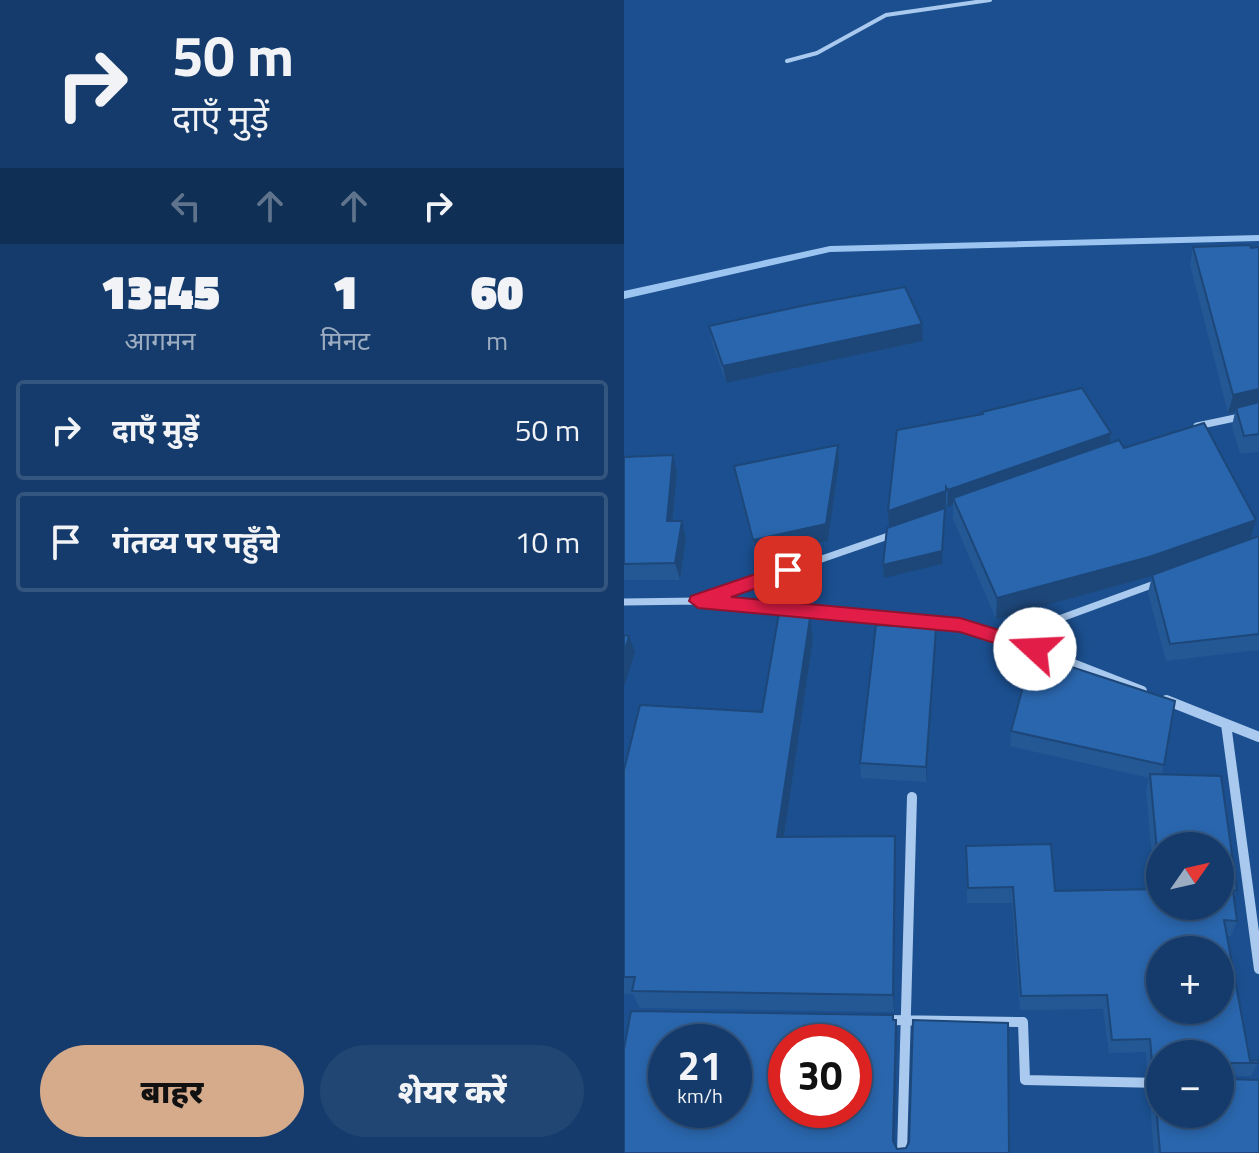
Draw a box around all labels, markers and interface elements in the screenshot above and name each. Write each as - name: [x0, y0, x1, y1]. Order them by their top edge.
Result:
- text: 50 m: [172, 13, 294, 98]
- icon: right: [40, 32, 144, 136]
- text: दाएँ मुड़ें: [172, 90, 269, 145]
- icon: left: [164, 184, 208, 228]
- icon: ahead: [248, 184, 292, 228]
- icon: ahead: [332, 184, 376, 228]
- icon: right: [416, 184, 460, 228]
- text: 13:45: [100, 255, 220, 328]
- text: 1: [332, 255, 358, 328]
- text: 60: [471, 255, 523, 328]
- text: आगमन: [125, 321, 196, 360]
- text: मिनट: [320, 321, 370, 360]
- text: m: [486, 321, 508, 360]
- text: दाएँ मुड़ें: [112, 407, 199, 453]
- text: 50 m: [515, 407, 580, 453]
- icon: right: [44, 408, 88, 452]
- text: गंतव्य पर पहुँचे: [112, 519, 279, 565]
- text: 10 m: [515, 519, 580, 565]
- icon: arrive: [44, 520, 88, 564]
- pin: [754, 536, 822, 604]
- icon: arrive: [766, 548, 810, 592]
- position arrow: [993, 607, 1077, 691]
- north arrow: [1146, 832, 1234, 920]
- map controls: [1146, 832, 1234, 1128]
- button: +: [1146, 936, 1234, 1024]
- speed limit sign: 30: [768, 1024, 872, 1128]
- text: 21: [678, 1035, 722, 1096]
- button: −: [1146, 1040, 1234, 1128]
- button: बाहर: [40, 1045, 304, 1137]
- button: शेयर करें: [320, 1045, 584, 1137]
- text: km/h: [677, 1080, 723, 1111]

